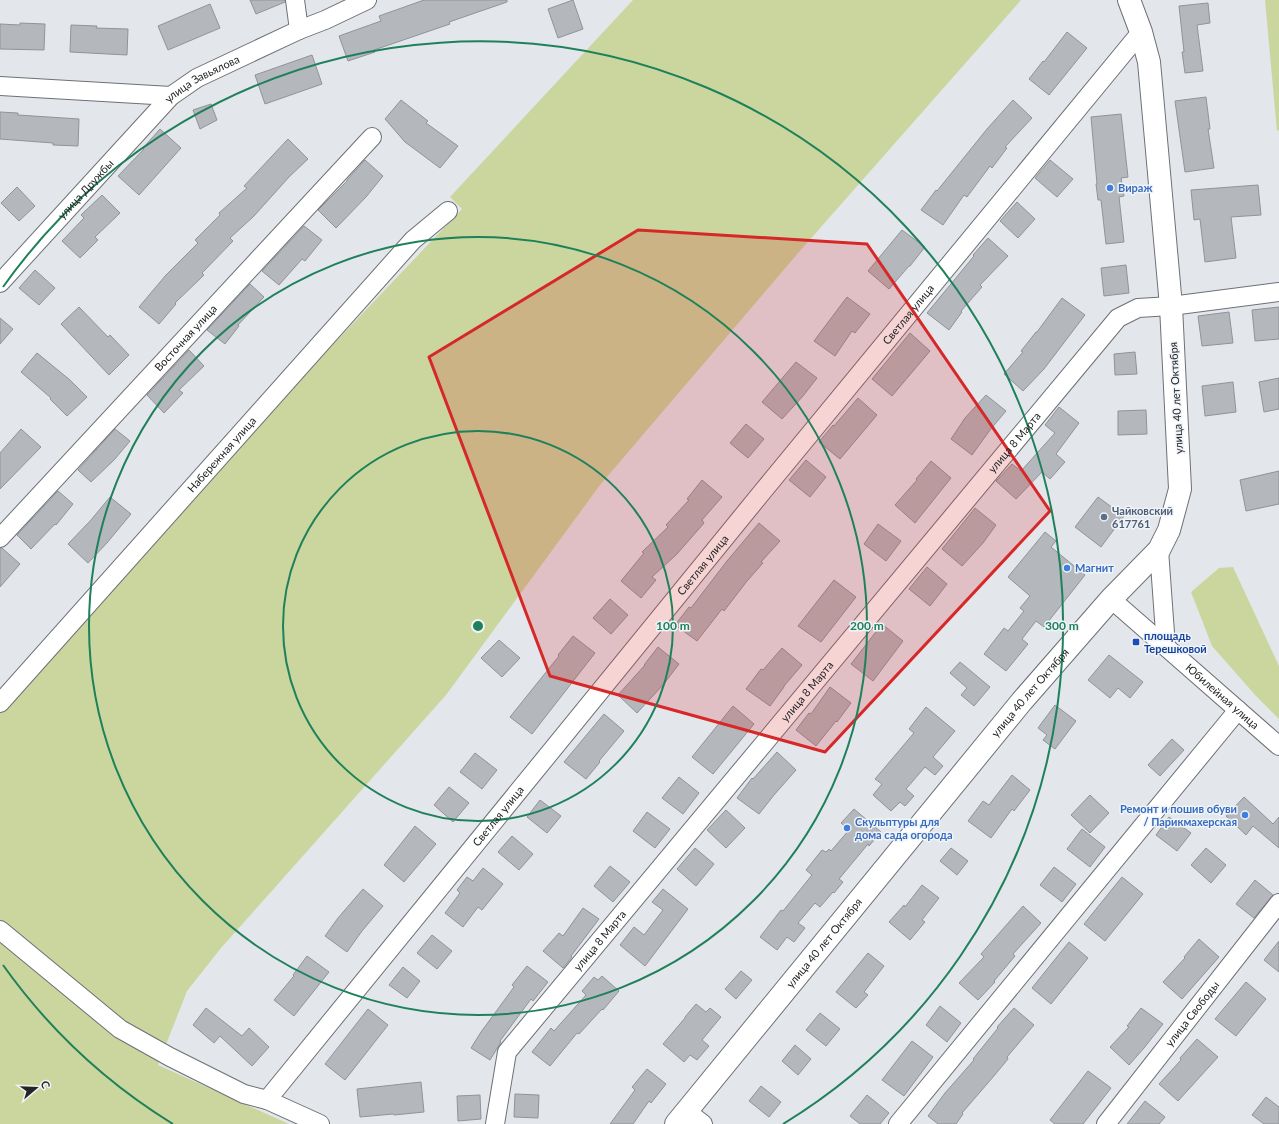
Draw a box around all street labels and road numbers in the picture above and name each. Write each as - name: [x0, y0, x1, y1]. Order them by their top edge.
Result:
- street label: улица Завьялова: [161, 52, 241, 105]
- street label: улица Дружбы: [55, 156, 116, 221]
- street label: Светлая улица: [879, 282, 936, 347]
- street label: Восточная улица: [151, 302, 219, 373]
- street label: улица 40 лет Октября: [1166, 342, 1185, 454]
- street label: улица 8 Марта: [985, 409, 1043, 475]
- street label: Набережная улица: [184, 414, 258, 495]
- street label: Светлая улица: [674, 532, 731, 597]
- street label: улица 40 лет Октября: [988, 645, 1071, 739]
- street label: улица 8 Марта: [778, 658, 836, 724]
- street label: Юбилейная улица: [1183, 660, 1262, 731]
- street label: Светлая улица: [469, 783, 526, 849]
- street label: улица 40 лет Октября: [783, 895, 864, 990]
- street label: улица 8 Марта: [571, 907, 628, 973]
- street label: улица Свободы: [1162, 978, 1221, 1049]

